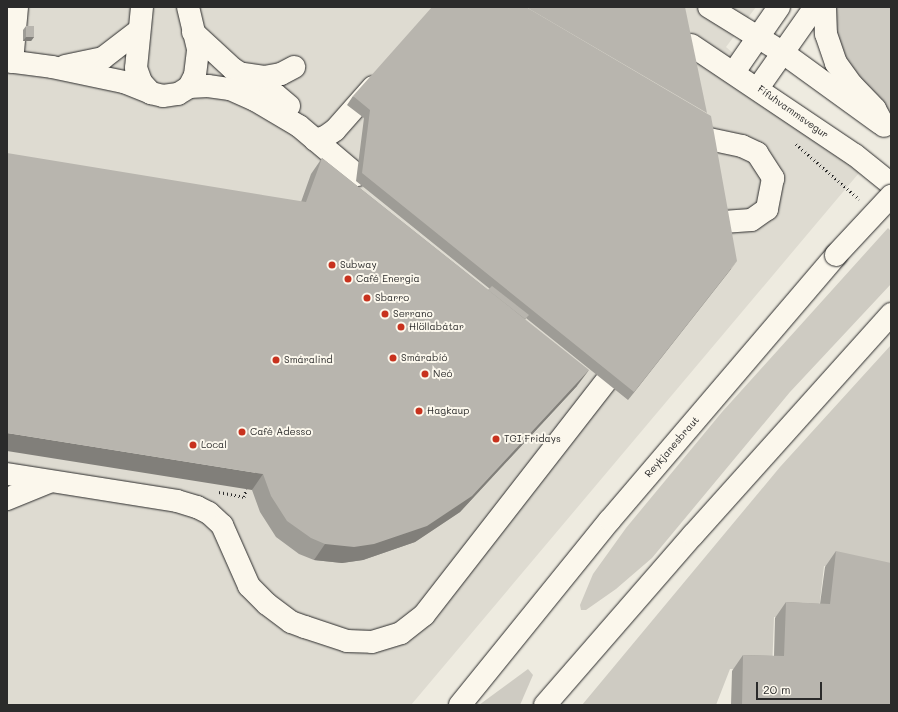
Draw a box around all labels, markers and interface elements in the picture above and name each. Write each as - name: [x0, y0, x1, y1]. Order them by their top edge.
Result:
- street label: Fífuhvammsvegur: [755, 83, 831, 141]
- place label: Subway: [340, 259, 377, 271]
- marker: Subway: [327, 260, 337, 270]
- place label: Café Energia: [356, 273, 420, 285]
- marker: Café Energia: [343, 274, 353, 284]
- place label: Sbarro: [375, 292, 409, 304]
- marker: Sbarro: [362, 293, 372, 303]
- place label: Serrano: [393, 308, 433, 320]
- marker: Serrano: [380, 309, 390, 319]
- place label: Hlöllabátar: [409, 321, 464, 333]
- marker: Hlöllabátar: [396, 322, 406, 332]
- place label: Smárabíó: [401, 352, 448, 364]
- marker: Smárabíó: [388, 353, 398, 363]
- place label: Smáralind: [284, 354, 333, 366]
- marker: Smáralind: [271, 355, 281, 365]
- place label: Neó: [433, 368, 452, 380]
- marker: Neó: [420, 369, 430, 379]
- place label: Hagkaup: [427, 405, 469, 417]
- marker: Hagkaup: [414, 406, 424, 416]
- street label: Reykjanesbraut: [642, 414, 702, 480]
- place label: Café Adesso: [250, 426, 311, 438]
- marker: Café Adesso: [237, 427, 247, 437]
- place label: TGI Fridays: [504, 433, 561, 445]
- marker: TGI Fridays: [491, 434, 501, 444]
- place label: Local: [201, 439, 227, 451]
- marker: Local: [188, 440, 198, 450]
- scale bar: [758, 674, 824, 700]
- text: 20 m: [763, 681, 791, 697]

